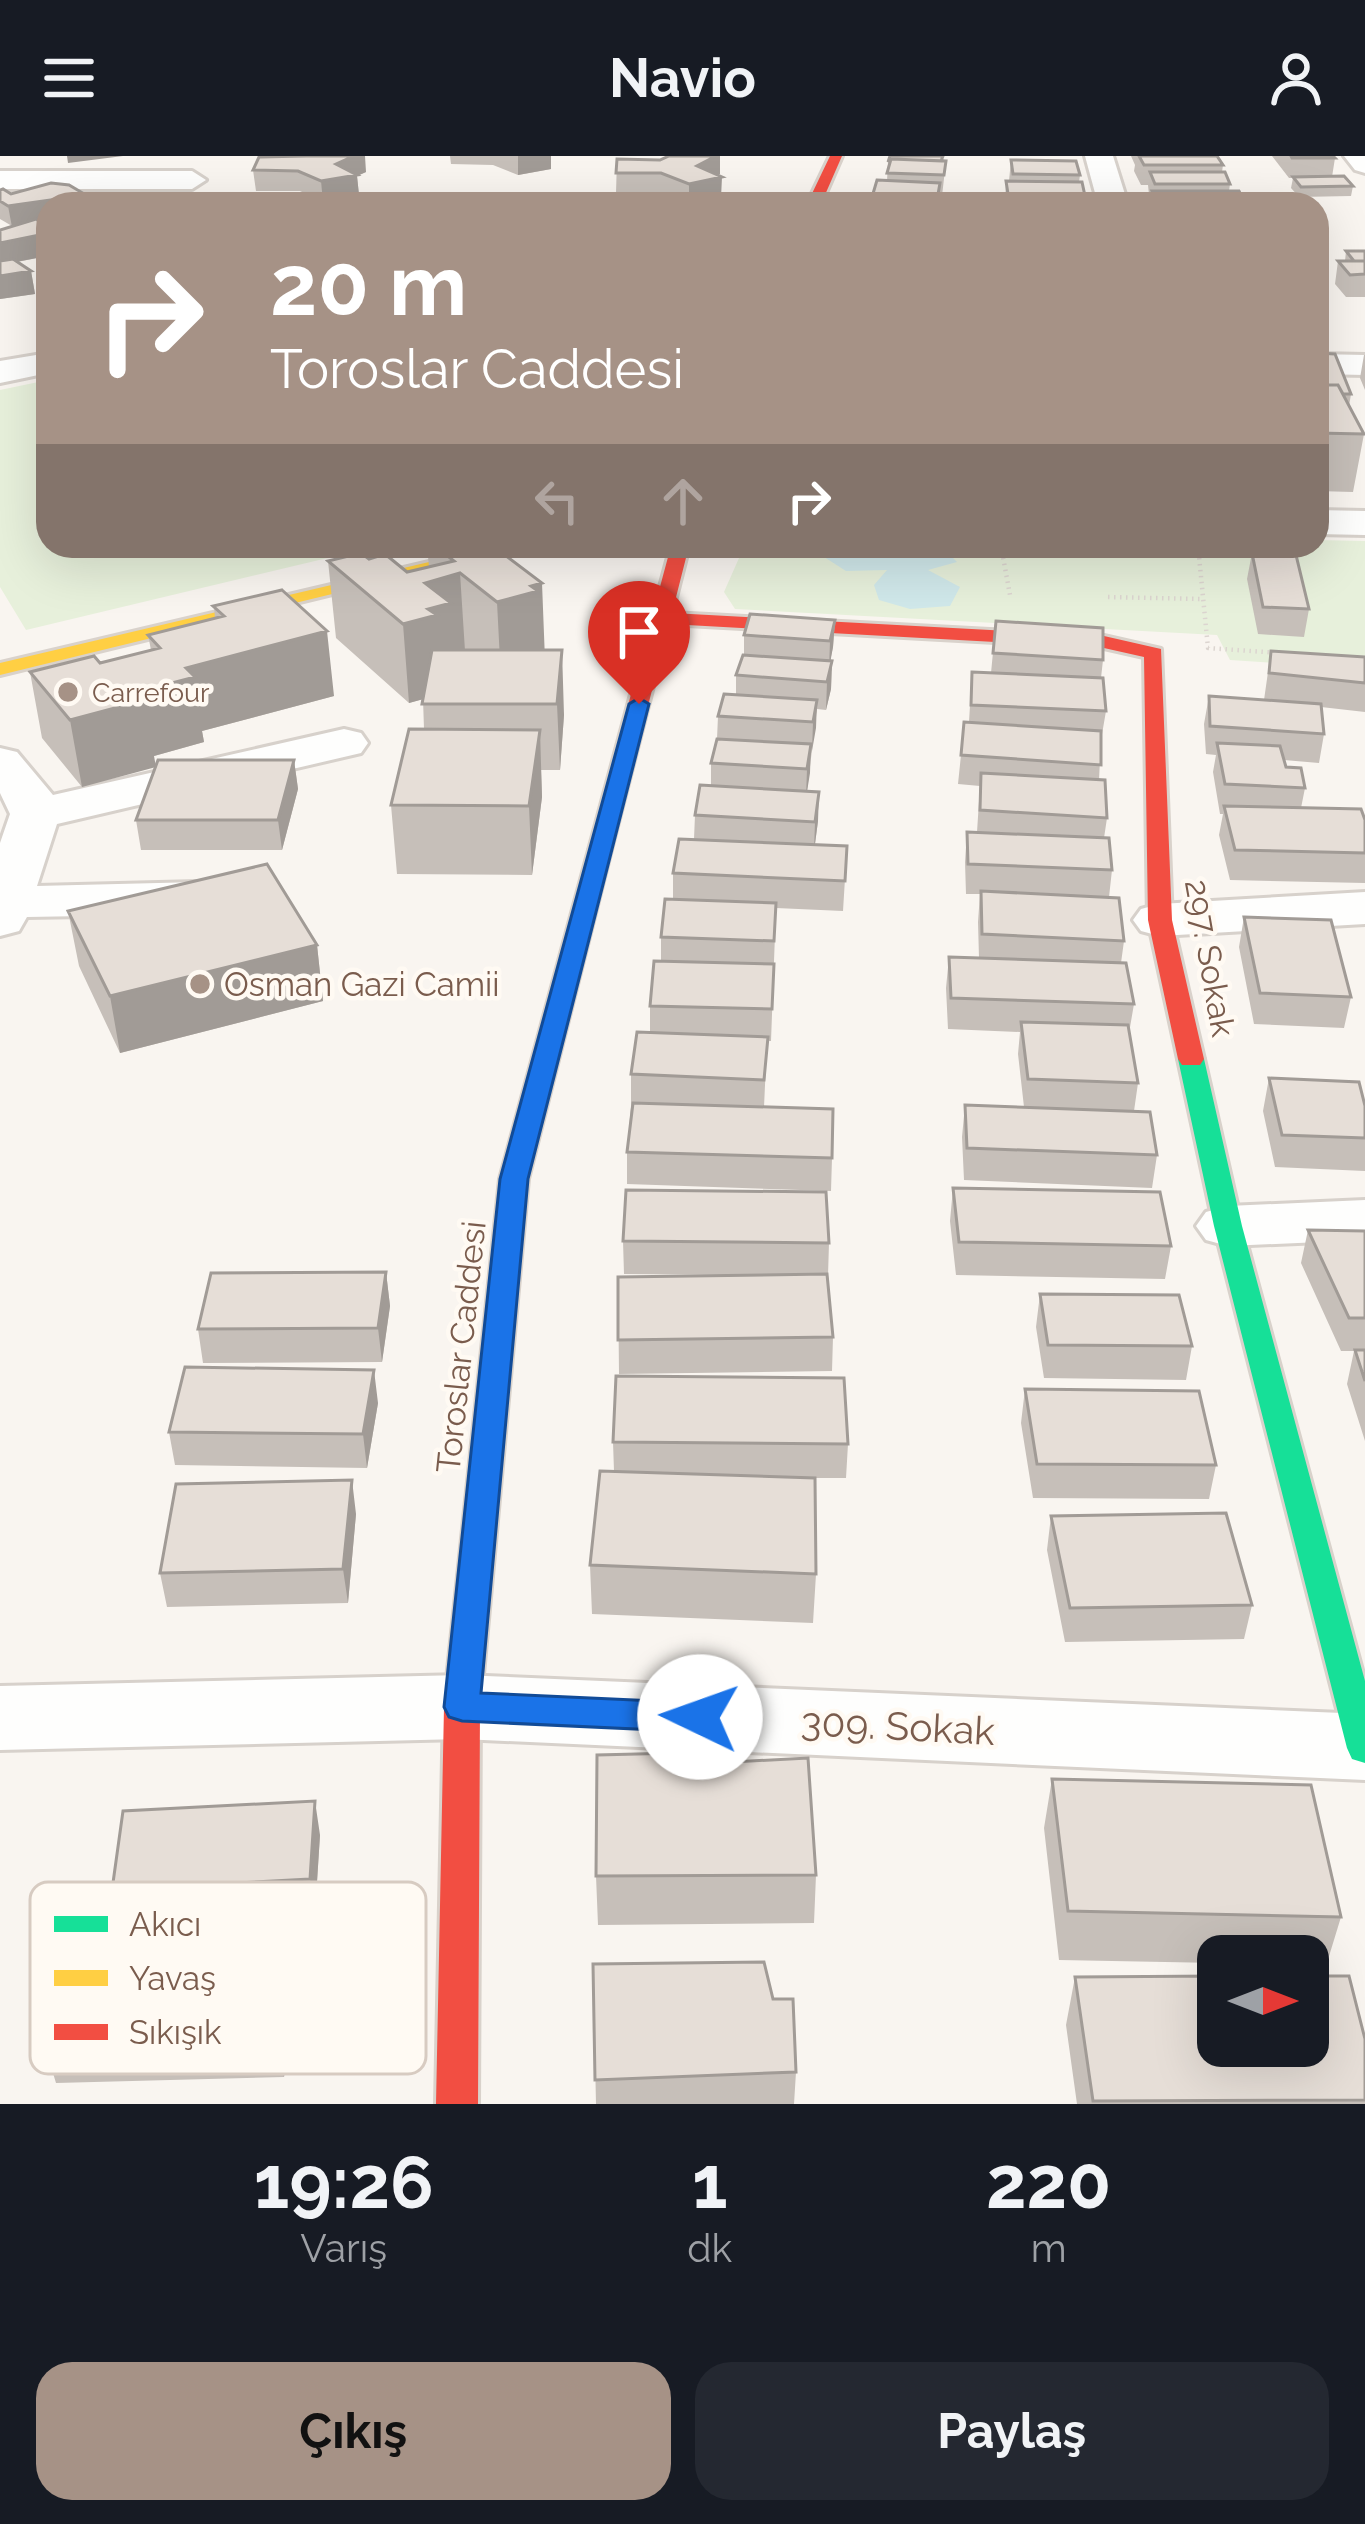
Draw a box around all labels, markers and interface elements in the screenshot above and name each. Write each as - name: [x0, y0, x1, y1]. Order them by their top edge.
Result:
- icon: menu: [36, 45, 102, 111]
- icon: person: [1263, 45, 1329, 111]
- text: Navio: [609, 46, 756, 110]
- text: 20 m: [270, 236, 467, 335]
- icon: right: [72, 240, 228, 396]
- text: Toroslar Caddesi: [270, 337, 684, 401]
- icon: left: [524, 468, 590, 534]
- icon: ahead: [650, 468, 716, 534]
- icon: right: [776, 468, 842, 534]
- pin: [588, 581, 690, 704]
- icon: arrive: [606, 599, 672, 665]
- place label: Carrefour: [92, 677, 210, 708]
- marker: Carrefour: [55, 679, 81, 705]
- street label: 297. Sokak: [1177, 876, 1243, 1040]
- place label: Osman Gazi Camii: [224, 965, 499, 1004]
- marker: Osman Gazi Camii: [187, 971, 213, 997]
- street label: Toroslar Caddesi: [428, 1219, 494, 1475]
- position arrow: [637, 1654, 763, 1780]
- street label: 309. Sokak: [800, 1698, 997, 1754]
- legend: [30, 1882, 426, 2074]
- text: Akıcı: [129, 1905, 201, 1944]
- north arrow: [1197, 1935, 1329, 2067]
- map controls: [1197, 1935, 1329, 2067]
- text: Yavaş: [129, 1959, 216, 1998]
- text: Sıkışık: [129, 2013, 222, 2052]
- text: 19:26: [254, 2140, 434, 2225]
- text: 1: [692, 2140, 728, 2225]
- text: 220: [986, 2140, 1111, 2225]
- text: Varış: [300, 2225, 387, 2271]
- text: dk: [687, 2225, 732, 2271]
- text: m: [1031, 2225, 1067, 2271]
- button: Çıkış: [36, 2362, 671, 2500]
- button: Paylaş: [695, 2362, 1329, 2500]

